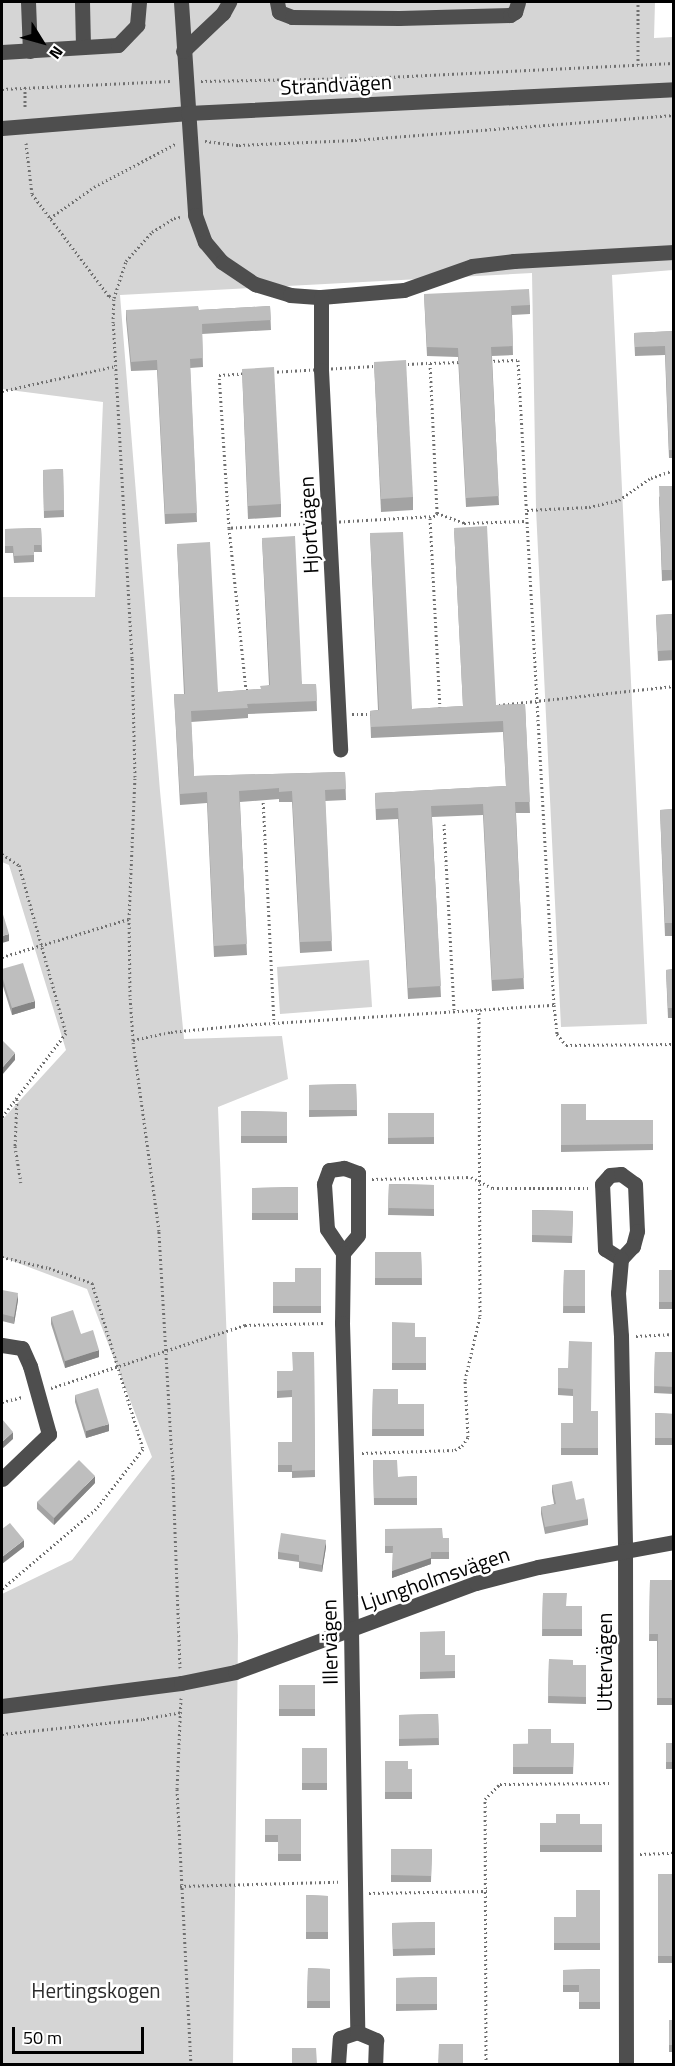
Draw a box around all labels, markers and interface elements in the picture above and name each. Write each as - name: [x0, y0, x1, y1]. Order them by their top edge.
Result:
- north arrow: [12, 12, 72, 72]
- text: N: [43, 41, 69, 64]
- street label: Strandvägen: [279, 68, 393, 100]
- street label: Hjortvägen: [293, 476, 323, 574]
- street label: Ljungholmsvägen: [357, 1541, 513, 1615]
- street label: Illervägen: [316, 1599, 342, 1685]
- street label: Uttervägen: [591, 1612, 617, 1712]
- park label: Hertingskogen: [31, 1977, 161, 2003]
- scale bar: [15, 2015, 147, 2053]
- text: 50 m: [23, 2024, 62, 2051]

